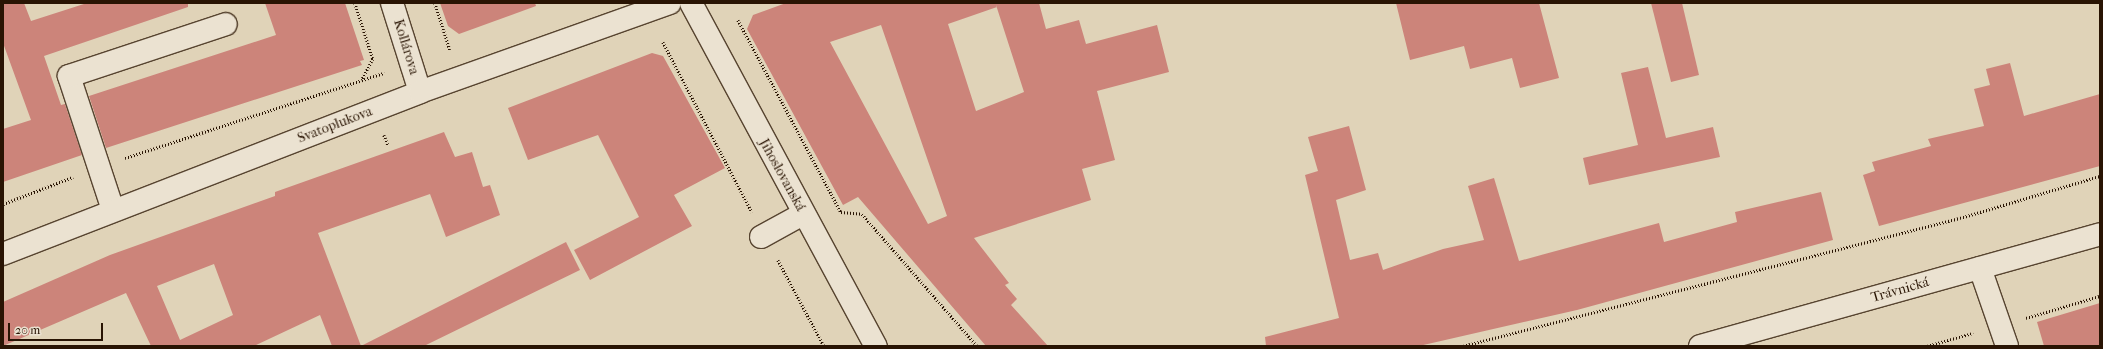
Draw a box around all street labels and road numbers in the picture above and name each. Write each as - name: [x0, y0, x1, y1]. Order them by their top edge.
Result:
- street label: Kollárova: [390, 17, 422, 77]
- street label: Svatoplukova: [295, 103, 375, 147]
- street label: Jihoslovanská: [755, 136, 809, 214]
- street label: Trávnická: [1869, 274, 1931, 306]

